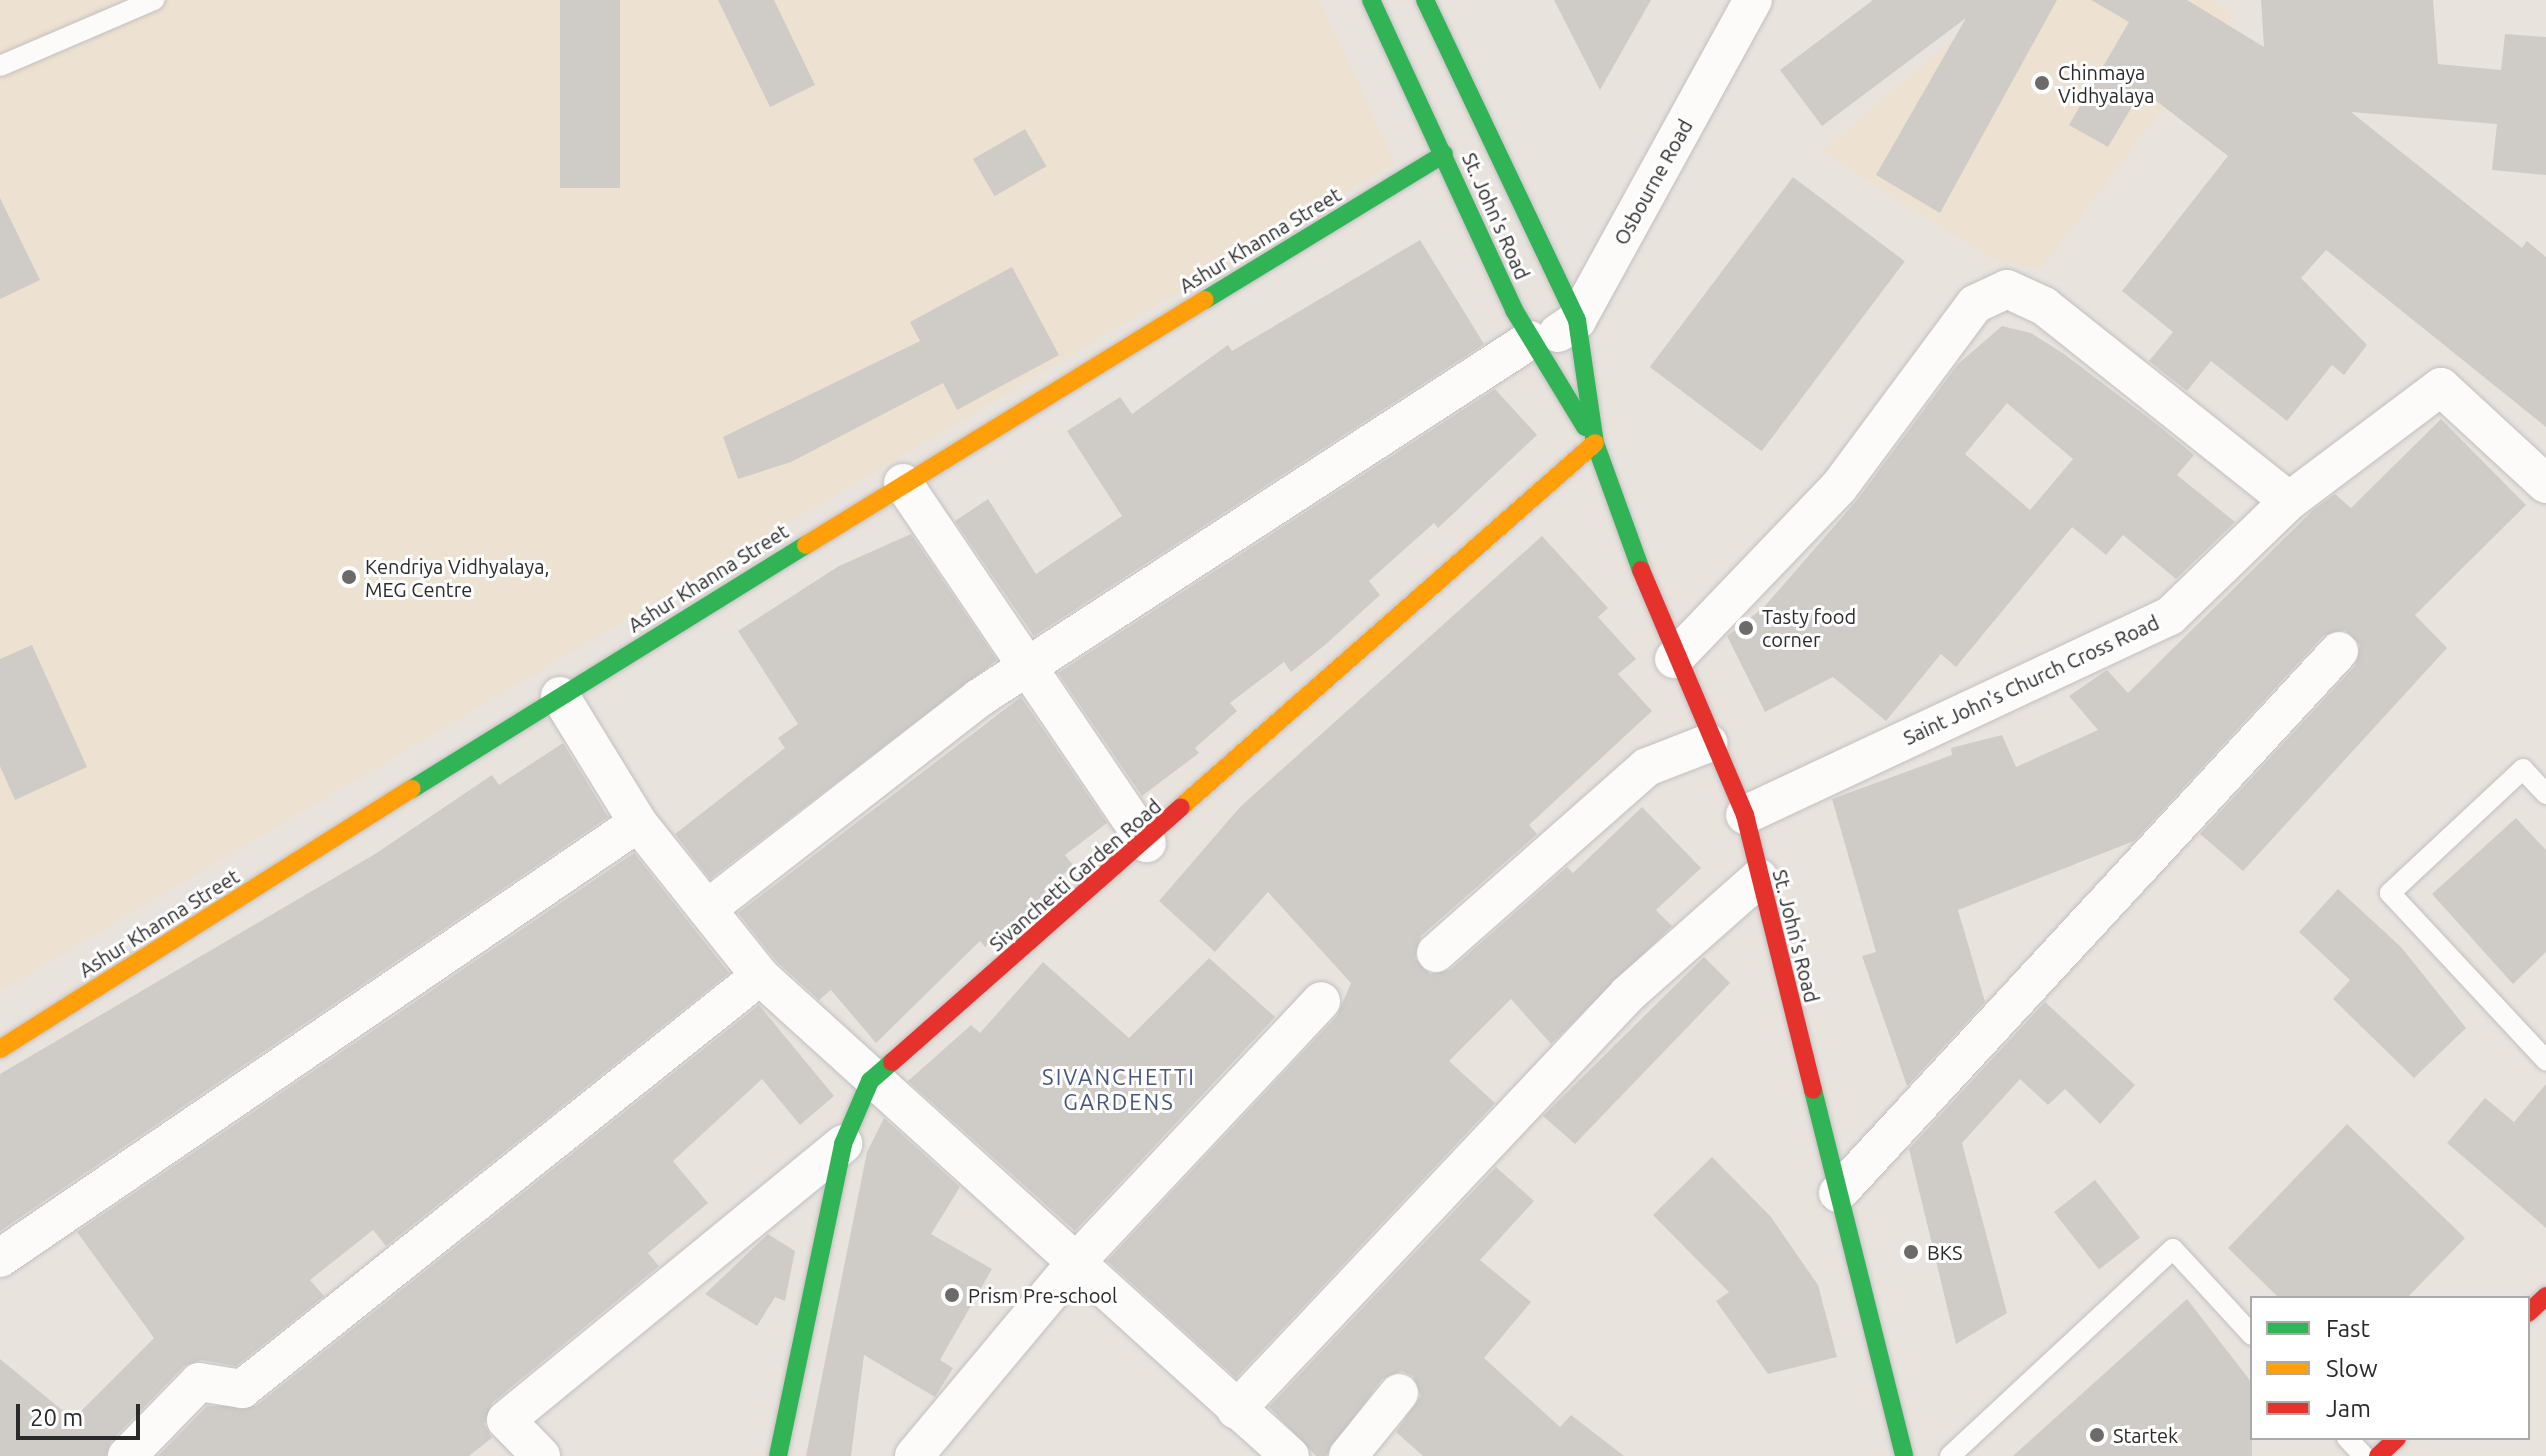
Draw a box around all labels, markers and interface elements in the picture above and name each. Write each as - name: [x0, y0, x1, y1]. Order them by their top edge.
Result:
- place label: Chinmaya Vidhyalaya: [2058, 60, 2154, 107]
- marker: Chinmaya Vidhyalaya: [2033, 74, 2051, 92]
- street label: Osbourne Road: [1609, 115, 1697, 249]
- street label: St. John's Road: [1457, 149, 1535, 283]
- street label: Ashur Khanna Street: [1175, 182, 1345, 298]
- street label: Ashur Khanna Street: [623, 519, 793, 637]
- place label: Kendriya Vidhyalaya, MEG Centre: [365, 554, 549, 601]
- marker: Kendriya Vidhyalaya, MEG Centre: [340, 568, 358, 586]
- place label: Tasty food corner: [1762, 604, 1856, 651]
- street label: Saint John's Church Cross Road: [1899, 610, 2163, 750]
- marker: Tasty food corner: [1737, 619, 1755, 637]
- street label: Sivanchetti Garden Road: [984, 794, 1166, 956]
- street label: Ashur Khanna Street: [74, 864, 244, 982]
- street label: St. John's Road: [1768, 867, 1824, 1005]
- district label: SIVANCHETTI GARDENS: [1042, 1063, 1196, 1114]
- place label: BKS: [1927, 1240, 1962, 1264]
- marker: BKS: [1902, 1243, 1920, 1261]
- place label: Prism Pre-school: [968, 1283, 1117, 1307]
- marker: Prism Pre-school: [943, 1286, 961, 1304]
- legend: [2250, 1296, 2530, 1440]
- text: Fast: [2326, 1315, 2370, 1342]
- text: Slow: [2326, 1355, 2378, 1382]
- scale bar: [20, 1388, 144, 1438]
- text: Jam: [2326, 1395, 2371, 1422]
- text: 20 m: [30, 1404, 83, 1431]
- place label: Startek: [2113, 1423, 2178, 1447]
- marker: Startek: [2088, 1426, 2106, 1444]

